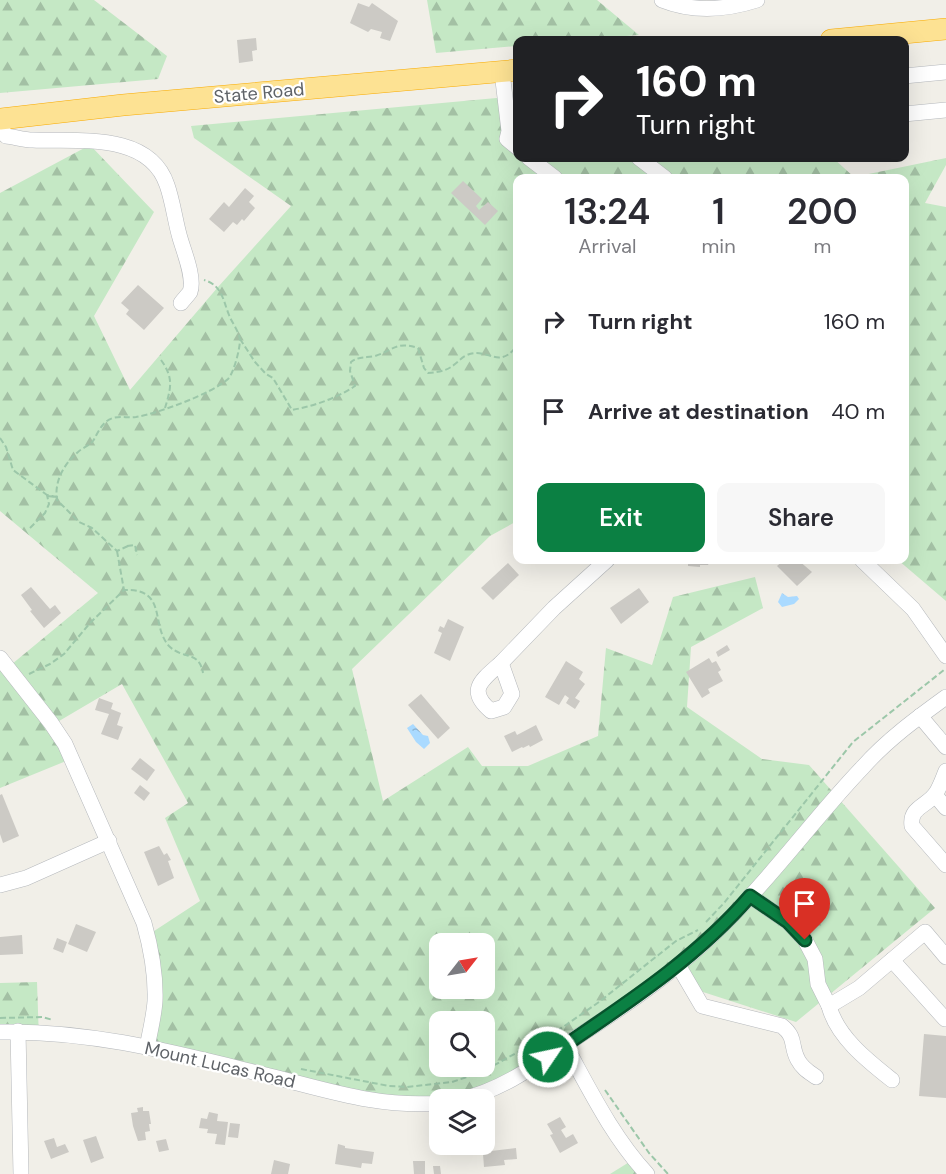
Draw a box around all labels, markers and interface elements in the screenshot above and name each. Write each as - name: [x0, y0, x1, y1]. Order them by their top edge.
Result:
- text: 160 m: [636, 54, 757, 109]
- icon: right: [537, 60, 615, 138]
- street label: State Road: [213, 77, 305, 109]
- text: Turn right: [636, 107, 756, 142]
- text: 13:24: [564, 188, 650, 235]
- text: 1: [712, 188, 725, 235]
- text: 200: [787, 188, 858, 235]
- text: Arrival: [578, 233, 636, 259]
- text: min: [702, 233, 736, 259]
- text: m: [813, 233, 831, 259]
- icon: right: [537, 305, 570, 338]
- text: Turn right: [588, 307, 693, 336]
- text: 160 m: [824, 307, 885, 336]
- icon: arrive: [537, 395, 570, 428]
- text: Arrive at destination: [588, 397, 809, 426]
- text: 40 m: [831, 397, 885, 426]
- button: Exit: [537, 483, 705, 552]
- button: Share: [717, 483, 885, 552]
- pin: [779, 878, 830, 940]
- icon: arrive: [788, 887, 821, 920]
- north arrow: [429, 933, 495, 999]
- map controls: [429, 933, 495, 1155]
- button: search: [429, 1011, 495, 1077]
- position arrow: [516, 1025, 580, 1089]
- street label: Mount Lucas Road: [142, 1036, 298, 1094]
- button: layers: [429, 1089, 495, 1155]

